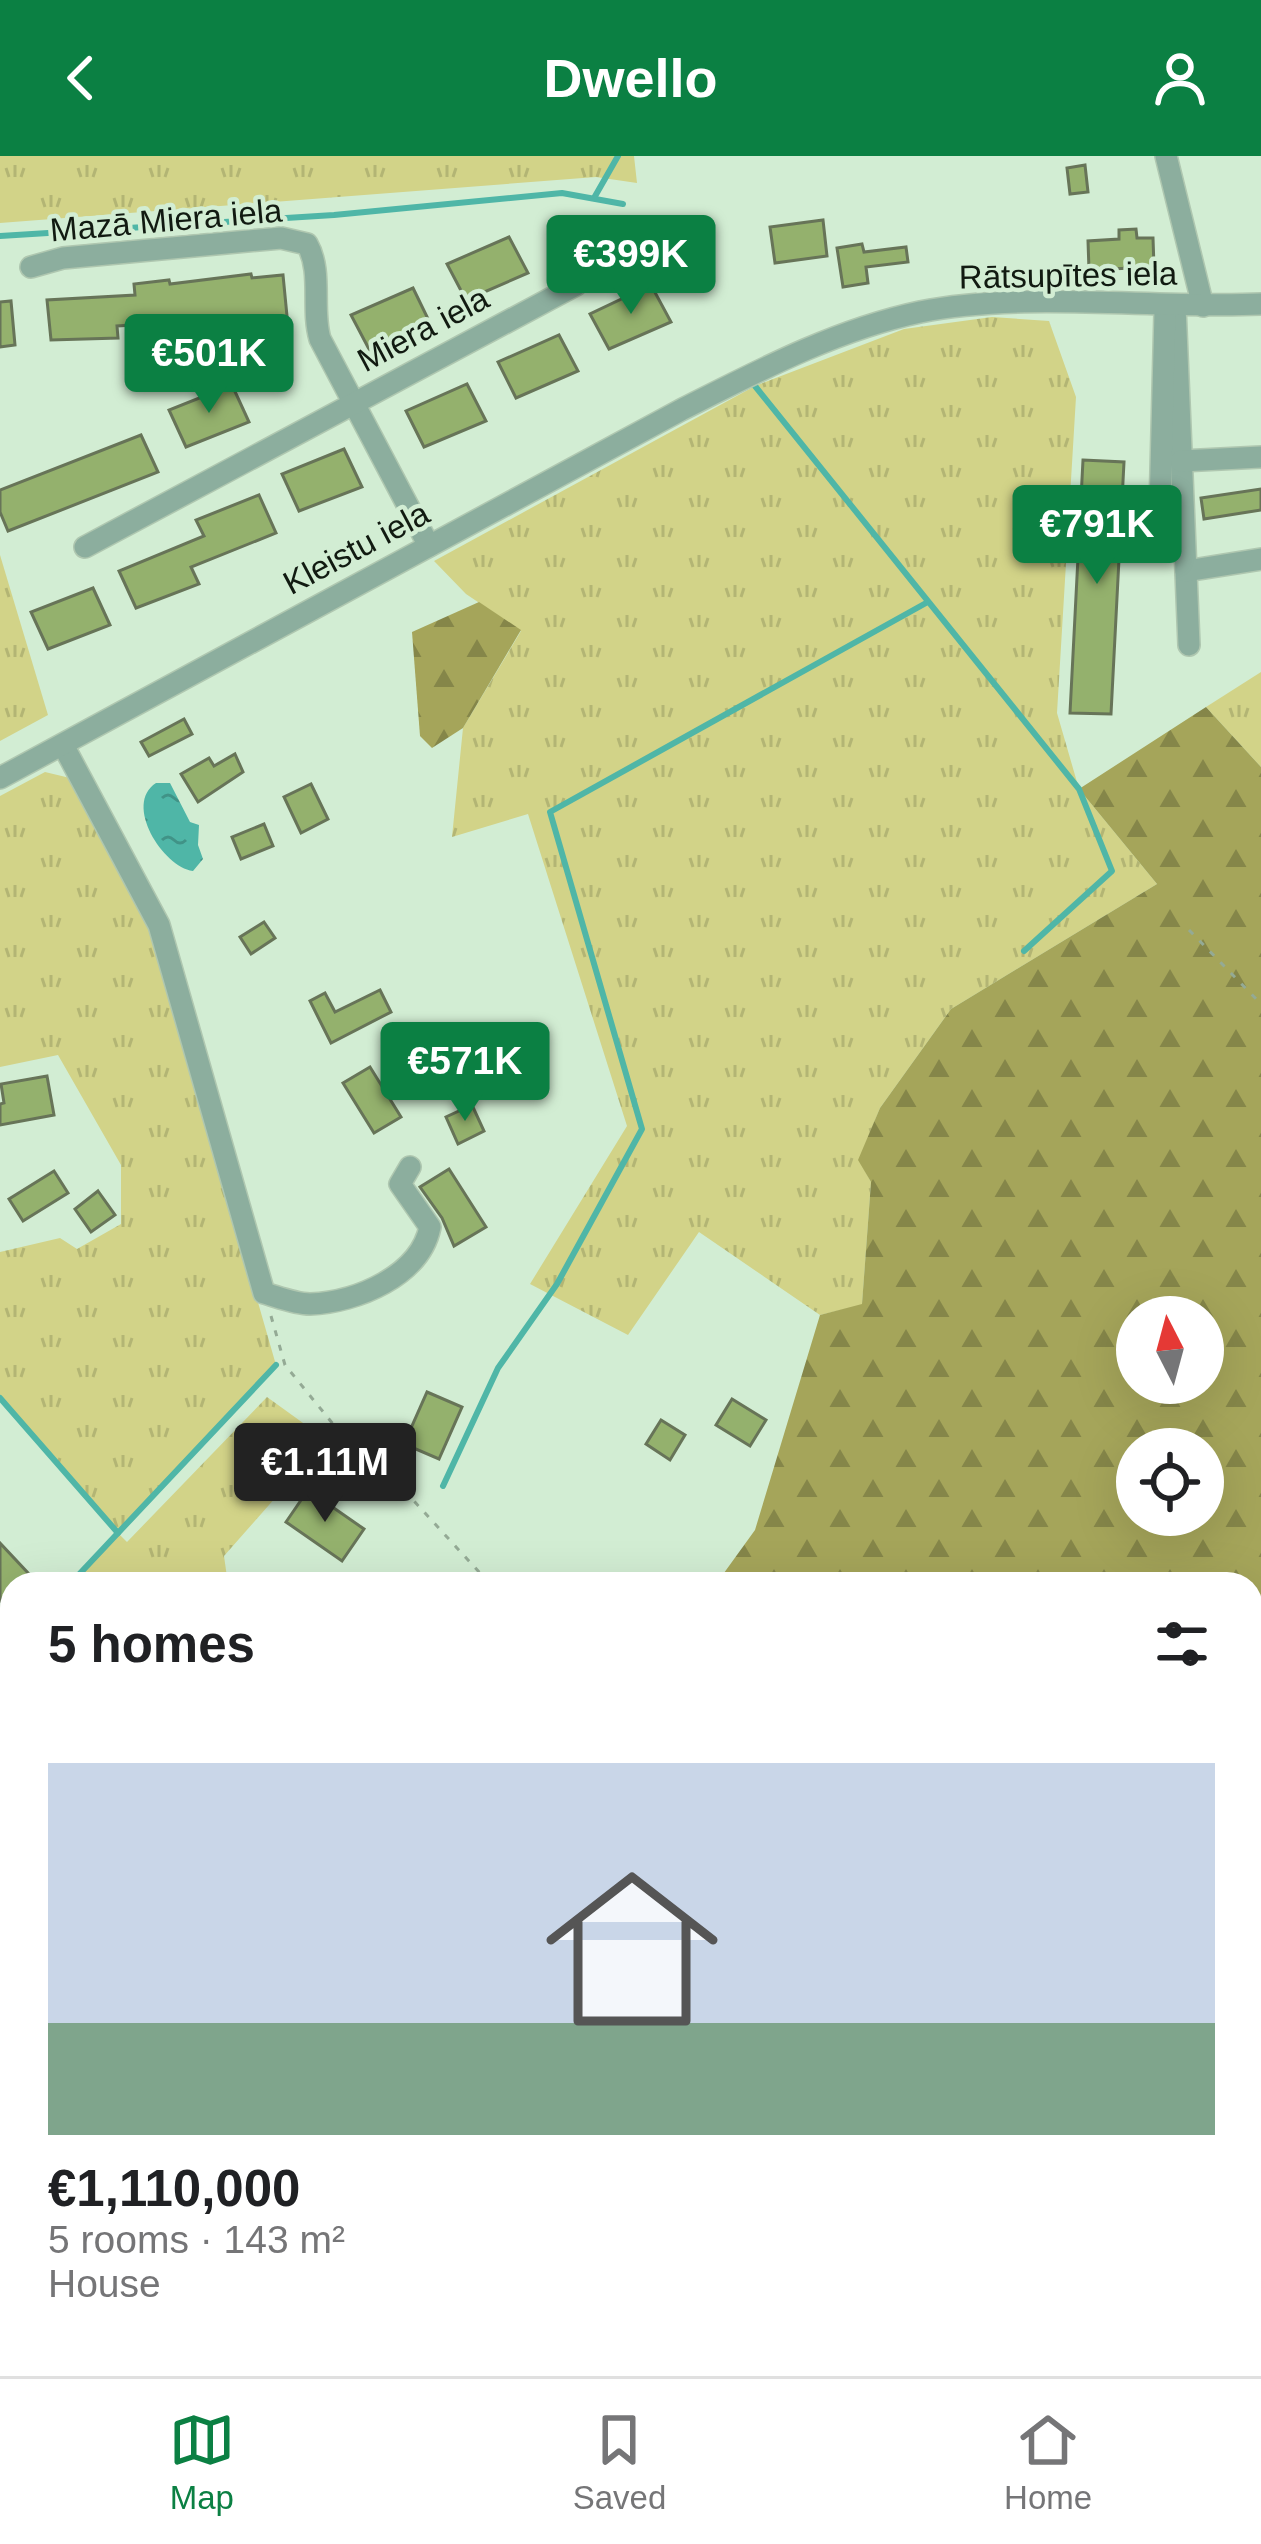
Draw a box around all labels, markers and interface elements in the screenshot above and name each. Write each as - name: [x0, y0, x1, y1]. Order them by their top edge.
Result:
- icon: back: [48, 45, 114, 111]
- icon: person: [1147, 45, 1213, 111]
- text: Dwello: [543, 48, 718, 108]
- street label: Mazā Miera iela: [48, 191, 284, 249]
- pin: €399K: [547, 215, 715, 317]
- text: €399K: [574, 232, 688, 275]
- street label: Rātsupītes iela: [959, 255, 1178, 295]
- street label: Miera iela: [351, 279, 495, 379]
- pin: €501K: [125, 314, 293, 416]
- text: €501K: [152, 331, 266, 374]
- pin: €791K: [1013, 485, 1181, 587]
- street label: Kleistu iela: [277, 494, 436, 602]
- text: €791K: [1040, 502, 1154, 545]
- pin: €571K: [381, 1022, 549, 1124]
- text: €571K: [408, 1039, 522, 1082]
- north arrow: [1116, 1296, 1224, 1404]
- map controls: [1116, 1296, 1224, 1536]
- pin: €1.11M: [227, 1423, 423, 1525]
- button: locate: [1116, 1428, 1224, 1536]
- text: €1.11M: [261, 1440, 389, 1483]
- icon: filters: [1149, 1611, 1215, 1677]
- text: 5 homes: [48, 1616, 255, 1673]
- icon: home: [524, 1841, 740, 2057]
- text: €1,110,000: [48, 2160, 300, 2217]
- text: 5 rooms · 143 m²: [48, 2218, 345, 2261]
- text: House: [48, 2262, 161, 2305]
- tab: Map: [169, 2407, 235, 2517]
- tab: Saved: [573, 2407, 666, 2517]
- tab: Home: [1004, 2407, 1092, 2517]

